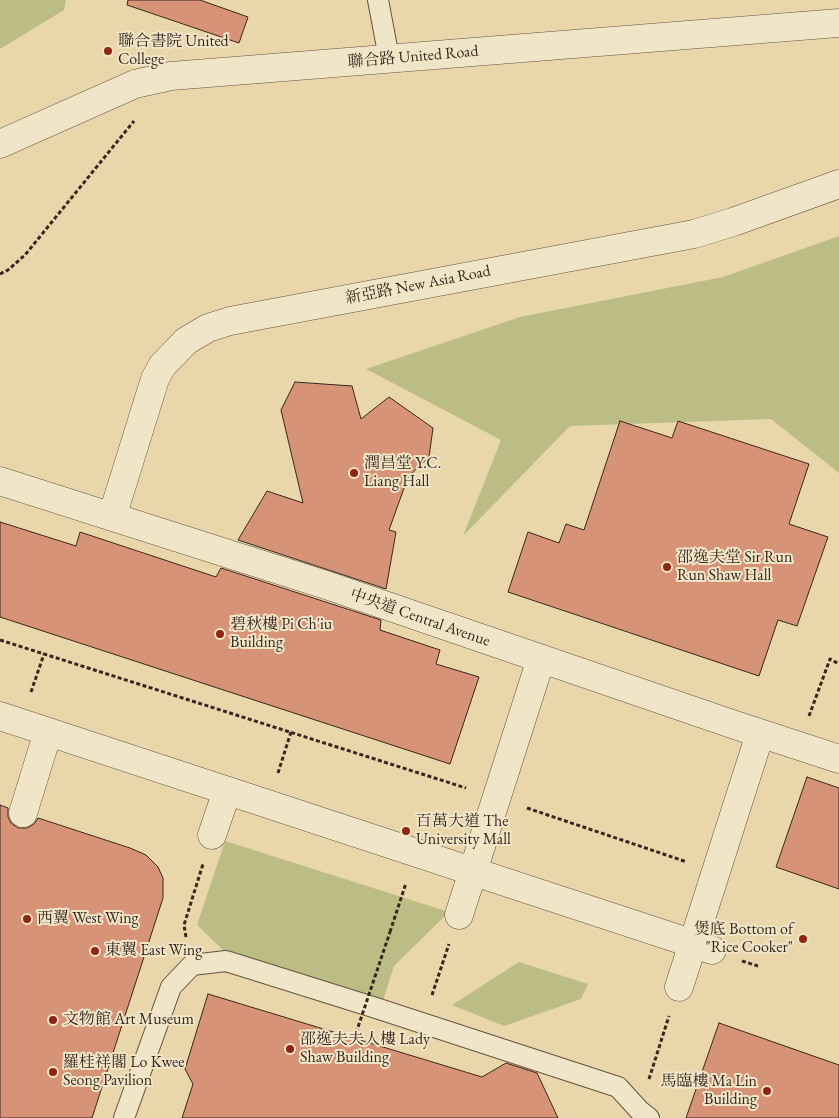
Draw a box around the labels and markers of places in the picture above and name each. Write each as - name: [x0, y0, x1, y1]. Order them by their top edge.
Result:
- place label: 聯合書院 United College: [118, 32, 229, 70]
- marker: 聯合書院 United College: [102, 45, 114, 57]
- place label: 潤昌堂 Y.C. Liang Hall: [364, 454, 441, 492]
- marker: 潤昌堂 Y.C. Liang Hall: [348, 467, 360, 479]
- place label: 邵逸夫堂 Sir Run Run Shaw Hall: [677, 548, 792, 586]
- marker: 邵逸夫堂 Sir Run Run Shaw Hall: [661, 561, 673, 573]
- place label: 碧秋樓 Pi Ch'iu Building: [230, 615, 332, 653]
- marker: 碧秋樓 Pi Ch'iu Building: [214, 628, 226, 640]
- place label: 百萬大道 The University Mall: [416, 812, 511, 850]
- marker: 百萬大道 The University Mall: [400, 825, 412, 837]
- place label: 西翼 West Wing: [37, 909, 139, 929]
- marker: 西翼 West Wing: [21, 913, 33, 925]
- place label: 煲底 Bottom of "Rice Cooker": [694, 920, 793, 958]
- marker: 煲底 Bottom of "Rice Cooker": [797, 933, 809, 945]
- place label: 東翼 East Wing: [105, 941, 202, 961]
- marker: 東翼 East Wing: [89, 945, 101, 957]
- place label: 文物館 Art Museum: [63, 1010, 194, 1030]
- marker: 文物館 Art Museum: [47, 1014, 59, 1026]
- place label: 邵逸夫夫人樓 Lady Shaw Building: [300, 1030, 430, 1068]
- marker: 邵逸夫夫人樓 Lady Shaw Building: [284, 1043, 296, 1055]
- place label: 羅桂祥閣 Lo Kwee Seong Pavilion: [63, 1053, 184, 1091]
- marker: 羅桂祥閣 Lo Kwee Seong Pavilion: [47, 1066, 59, 1078]
- place label: 馬臨樓 Ma Lin Building: [660, 1072, 757, 1110]
- marker: 馬臨樓 Ma Lin Building: [761, 1085, 773, 1097]

